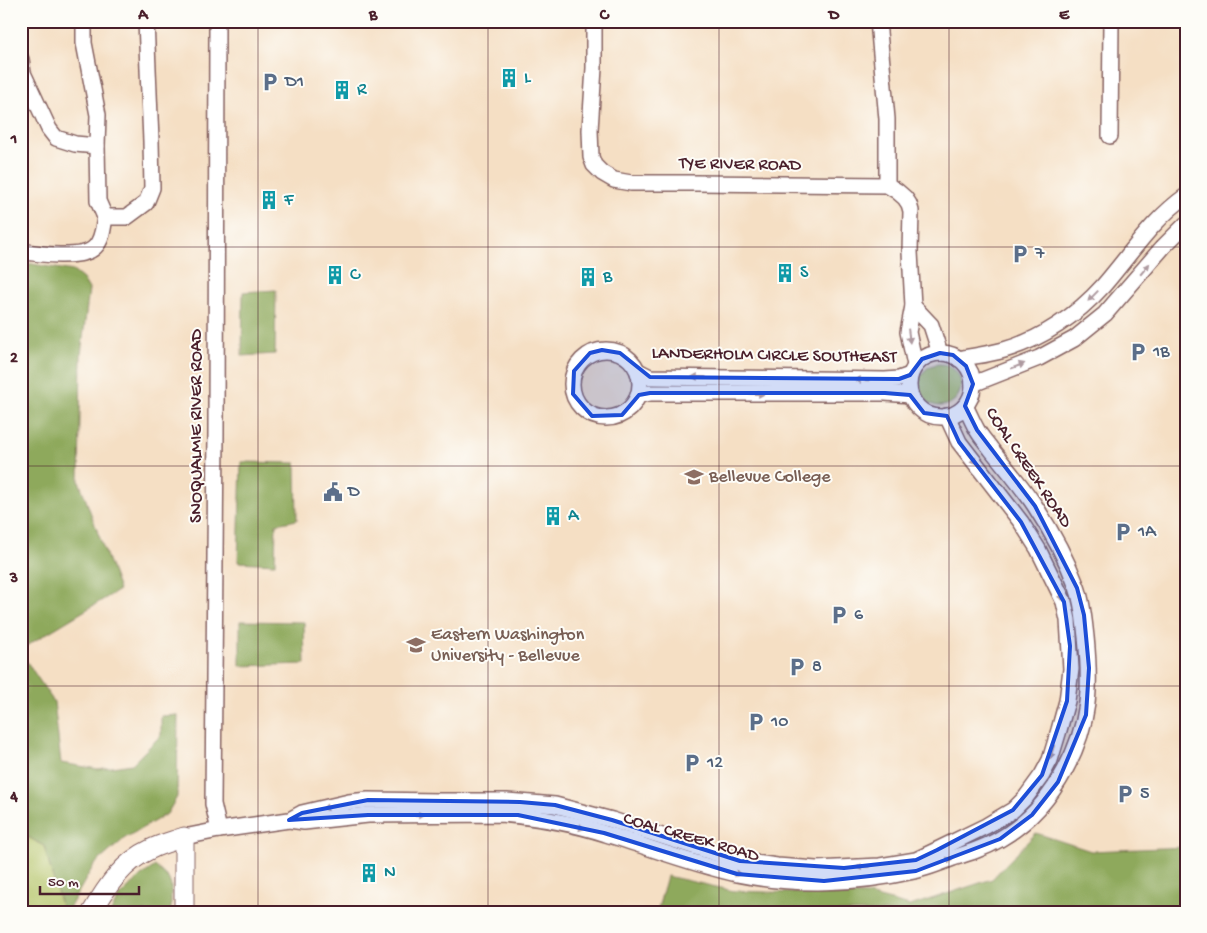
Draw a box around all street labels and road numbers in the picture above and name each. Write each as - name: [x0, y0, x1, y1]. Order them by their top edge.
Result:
- street label: TYE RIVER ROAD: [678, 153, 801, 177]
- street label: SNOQUALMIE RIVER ROAD: [187, 329, 208, 523]
- street label: LANDERHOLM CIRCLE SOUTHEAST: [651, 343, 898, 369]
- street label: COAL CREEK ROAD: [980, 404, 1076, 532]
- street label: COAL CREEK ROAD: [621, 809, 762, 868]

